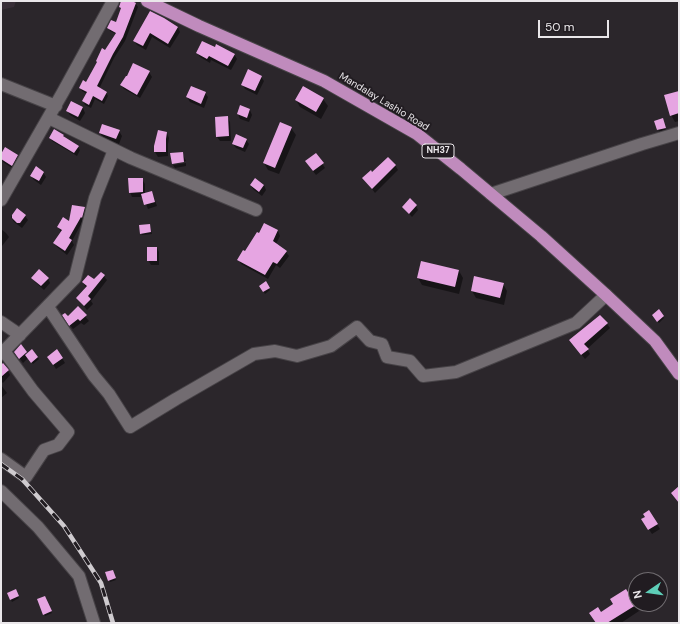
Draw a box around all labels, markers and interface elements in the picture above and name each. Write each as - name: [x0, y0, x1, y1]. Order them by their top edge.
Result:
- scale bar: [540, 12, 611, 38]
- text: 50 m: [545, 19, 574, 35]
- street label: Mandalay Lashio Road: [337, 70, 431, 134]
- road number: NH37: [422, 144, 454, 158]
- north arrow: [628, 572, 668, 612]
- text: N: [630, 589, 645, 600]

